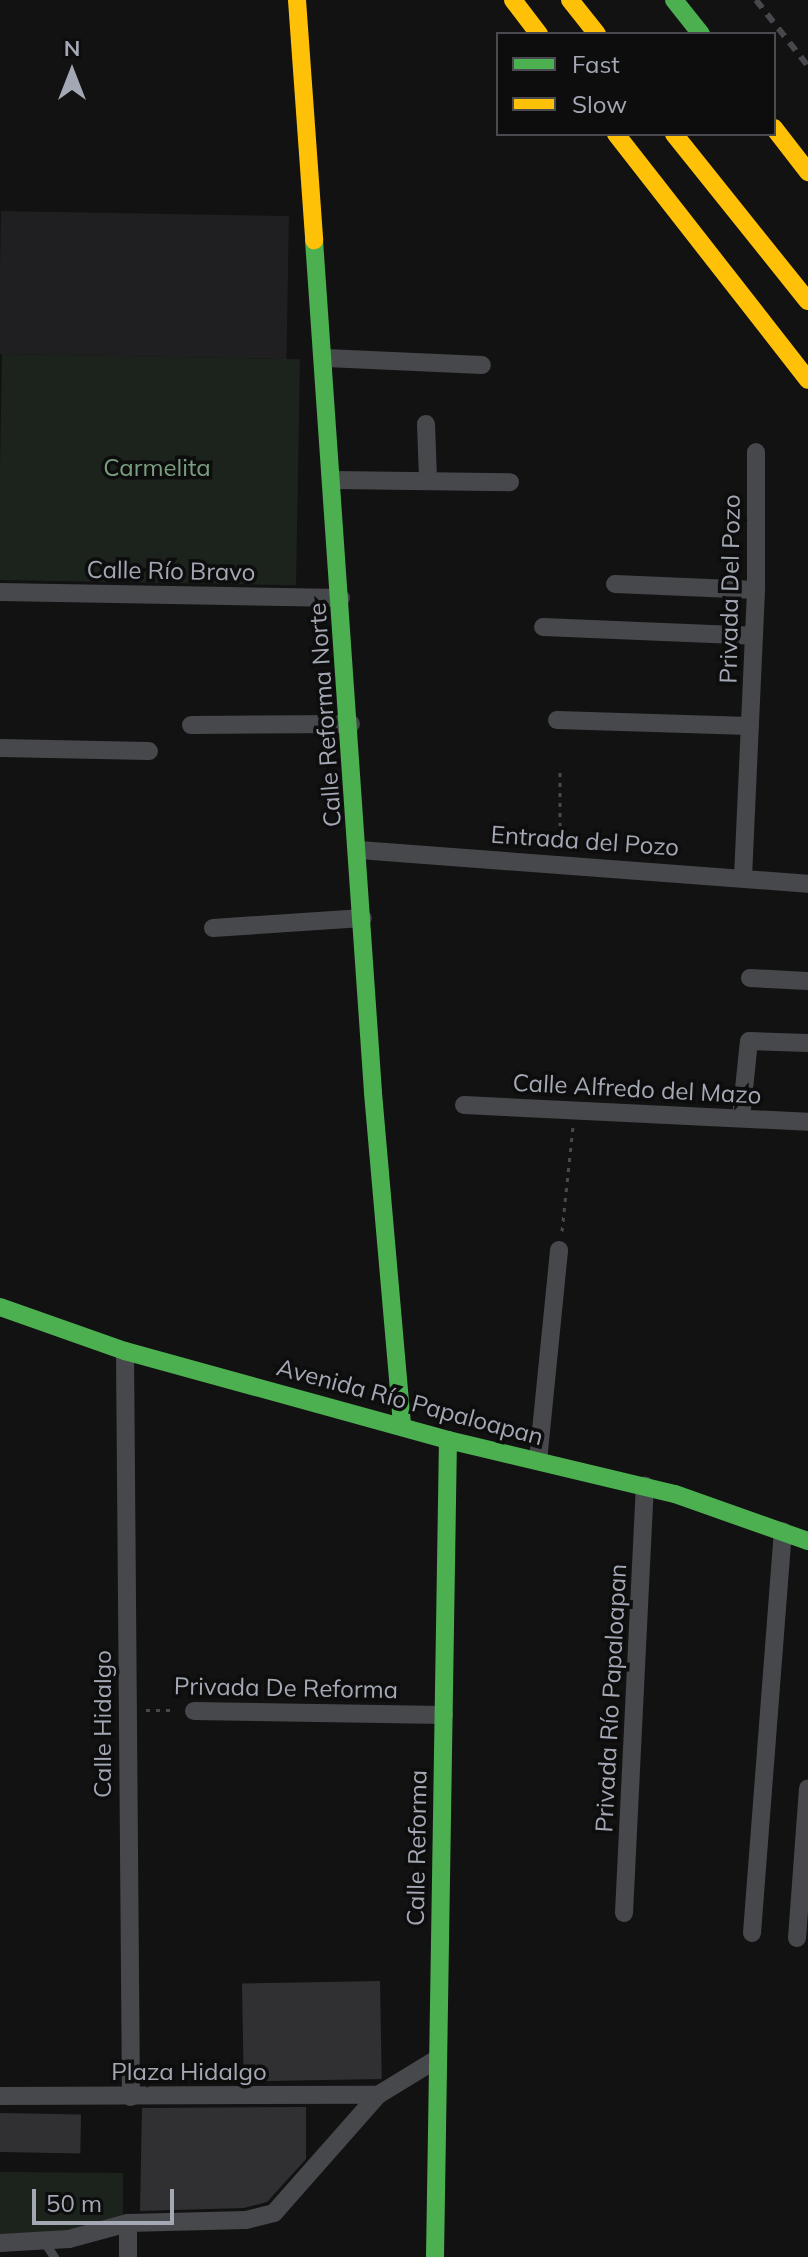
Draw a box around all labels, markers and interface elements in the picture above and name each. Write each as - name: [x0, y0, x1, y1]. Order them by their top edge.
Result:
- north arrow: [32, 32, 112, 112]
- legend: [496, 32, 776, 136]
- text: N: [64, 34, 80, 62]
- text: Fast: [572, 49, 620, 79]
- text: Slow: [572, 89, 627, 119]
- park label: Carmelita: [103, 454, 211, 482]
- street label: Privada Del Pozo: [714, 494, 746, 684]
- street label: Calle Río Bravo: [86, 555, 256, 587]
- street label: Calle Reforma Norte: [303, 602, 347, 828]
- street label: Entrada del Pozo: [490, 820, 680, 862]
- street label: Calle Alfredo del Mazo: [512, 1068, 762, 1110]
- street label: Avenida Río Papaloapan: [274, 1353, 546, 1451]
- street label: Privada Río Papaloapan: [590, 1563, 632, 1833]
- street label: Calle Hidalgo: [89, 1650, 117, 1798]
- street label: Privada De Reforma: [174, 1672, 398, 1704]
- street label: Calle Reforma: [401, 1770, 433, 1926]
- street label: Plaza Hidalgo: [111, 2058, 267, 2086]
- scale bar: [36, 2173, 178, 2223]
- text: 50 m: [46, 2188, 102, 2218]

